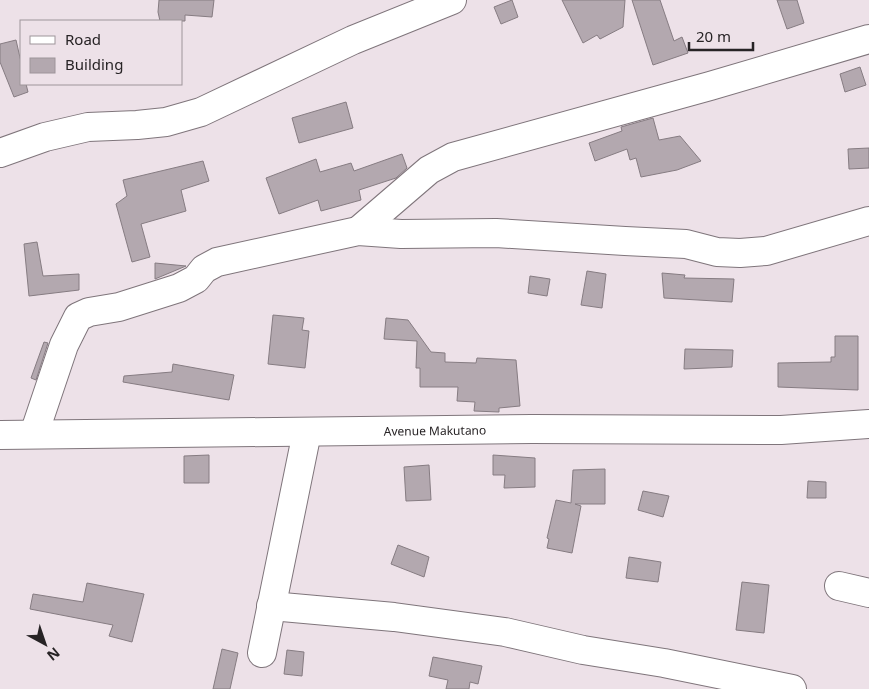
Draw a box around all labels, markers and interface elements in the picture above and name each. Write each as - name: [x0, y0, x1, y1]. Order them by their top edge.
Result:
- legend: [20, 20, 182, 85]
- scale bar: [689, 20, 753, 52]
- text: 20 m: [696, 26, 731, 46]
- text: Road: [65, 29, 101, 49]
- text: Building: [65, 54, 123, 74]
- street label: Avenue Makutano: [384, 421, 486, 439]
- north arrow: [20, 619, 70, 669]
- text: N: [43, 643, 64, 665]

